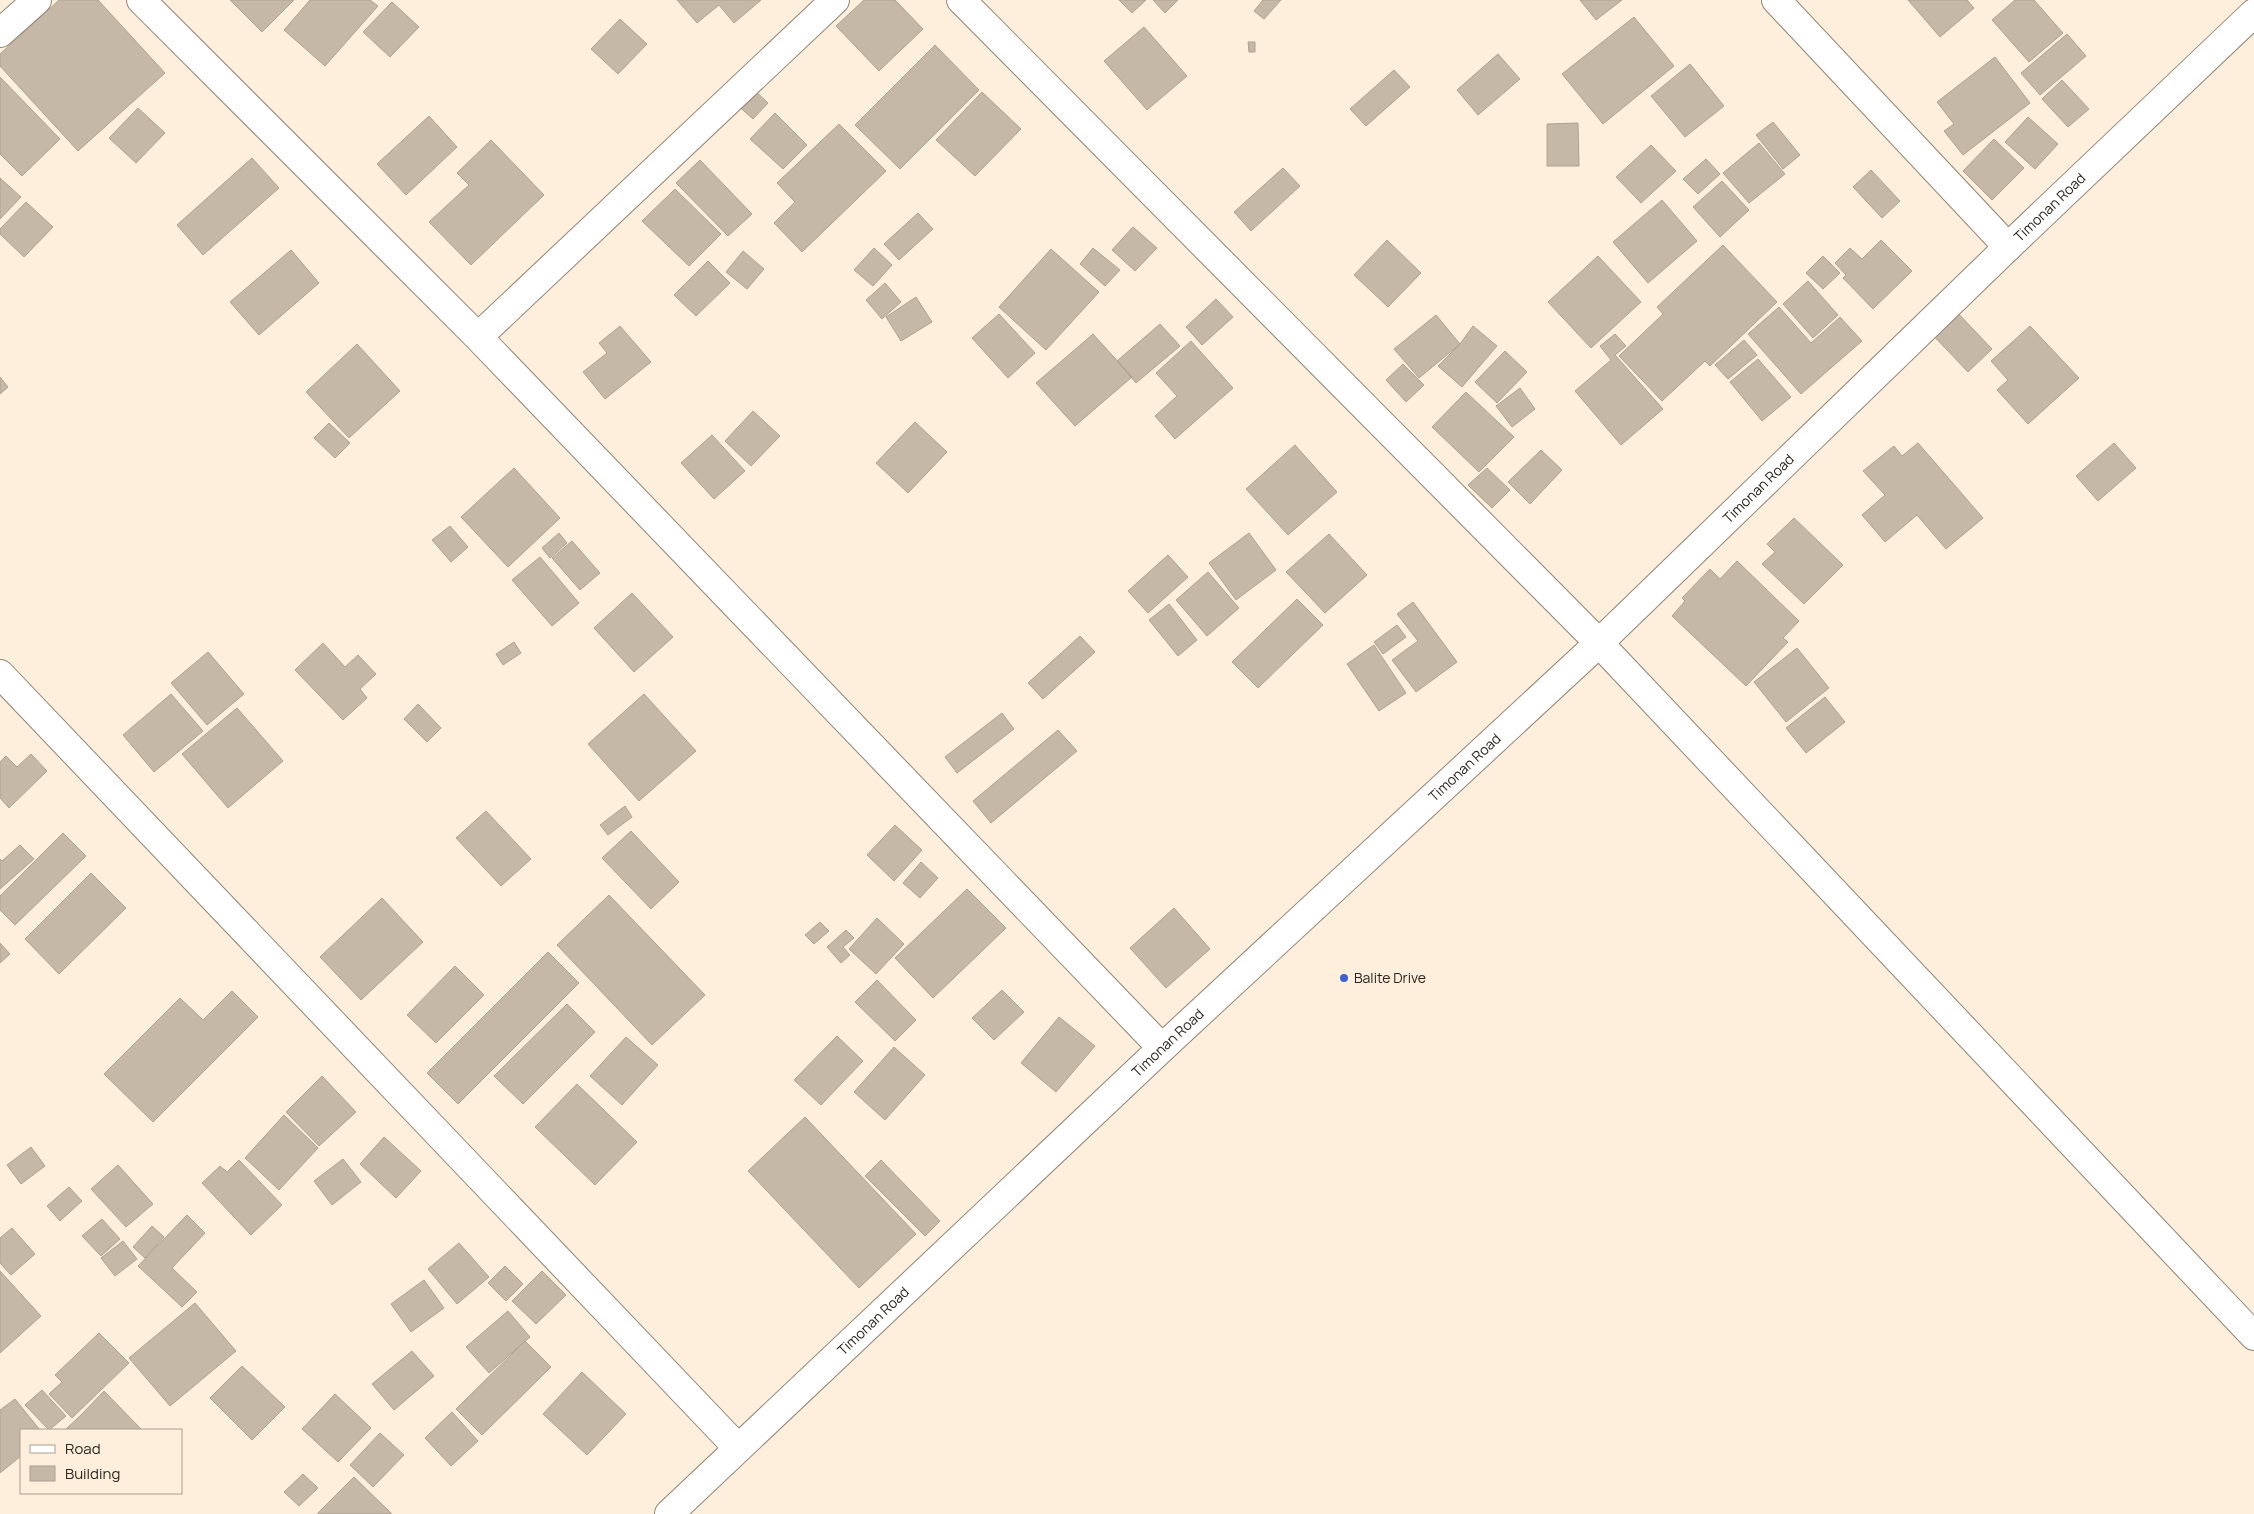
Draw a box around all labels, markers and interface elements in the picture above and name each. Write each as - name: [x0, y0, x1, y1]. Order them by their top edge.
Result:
- street label: Timonan Road: [2009, 168, 2089, 246]
- street label: Timonan Road: [1718, 449, 1798, 527]
- street label: Timonan Road: [1424, 729, 1505, 805]
- place label: Balite Drive: [1354, 968, 1426, 987]
- marker: Balite Drive: [1338, 972, 1350, 984]
- street label: Timonan Road: [1127, 1004, 1208, 1081]
- street label: Timonan Road: [833, 1282, 913, 1359]
- legend: [20, 1429, 182, 1494]
- text: Road: [65, 1438, 101, 1459]
- text: Building: [65, 1463, 120, 1484]

